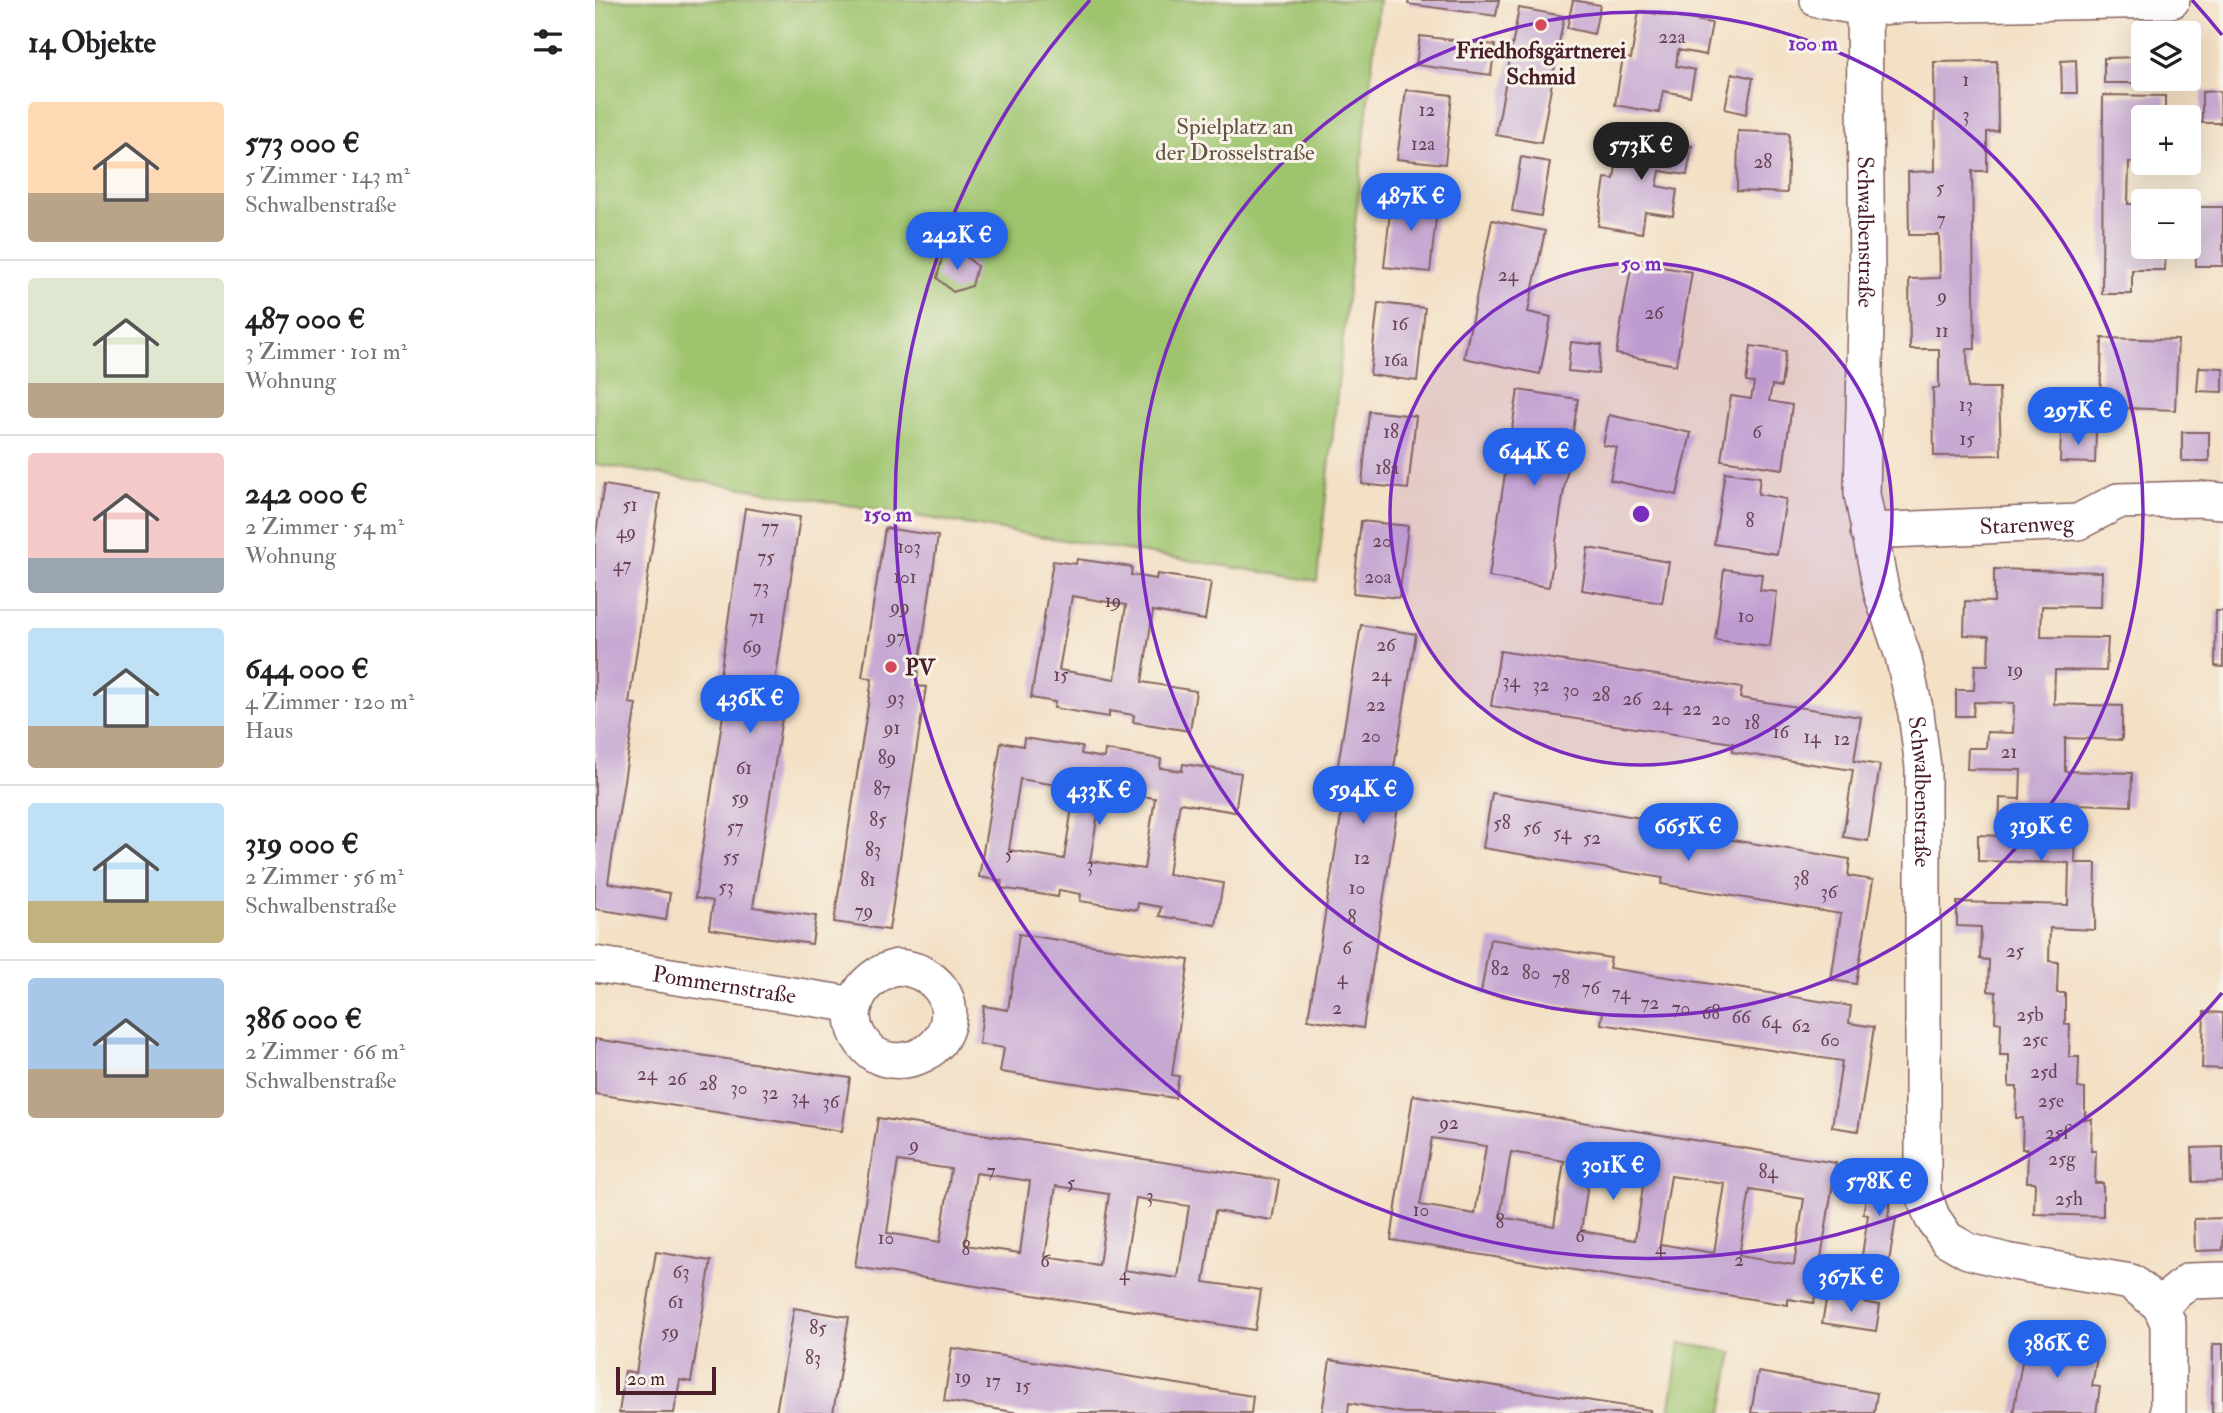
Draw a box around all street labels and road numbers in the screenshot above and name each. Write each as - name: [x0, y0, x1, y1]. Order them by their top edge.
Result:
- street label: Schwalbenstraße: [1851, 156, 1882, 308]
- street label: Starenweg: [1979, 508, 2075, 541]
- street label: Schwalbenstraße: [1902, 714, 1938, 868]
- street label: Pommernstraße: [651, 959, 799, 1010]

